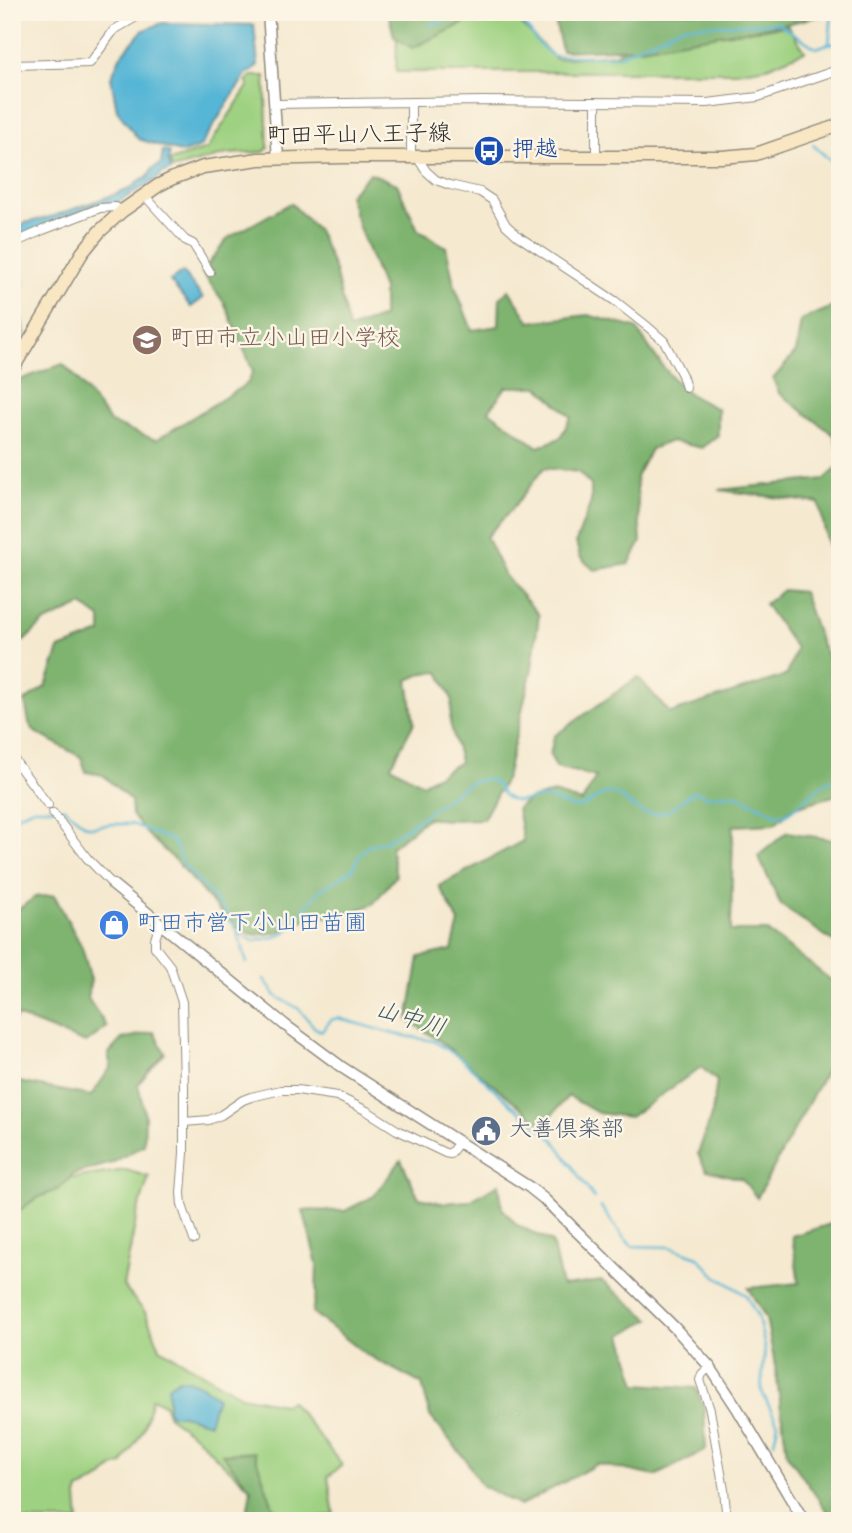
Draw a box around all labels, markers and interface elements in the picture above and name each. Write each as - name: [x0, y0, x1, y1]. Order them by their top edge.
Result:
- street label: 町田平山八王子線: [267, 119, 451, 155]
- bus stop icon: 押越: [472, 134, 506, 168]
- place label: 押越: [512, 135, 558, 168]
- school or university icon: 町田市立小山田小学校: [130, 323, 164, 357]
- place label: 町田市立小山田小学校: [170, 324, 400, 357]
- shop icon: 町田市営下小山田苗圃: [97, 908, 131, 942]
- place label: 町田市営下小山田苗圃: [137, 909, 367, 942]
- water label: 山中川: [371, 994, 449, 1048]
- public building icon: 大善倶楽部: [469, 1114, 503, 1148]
- place label: 大善倶楽部: [509, 1115, 624, 1148]

